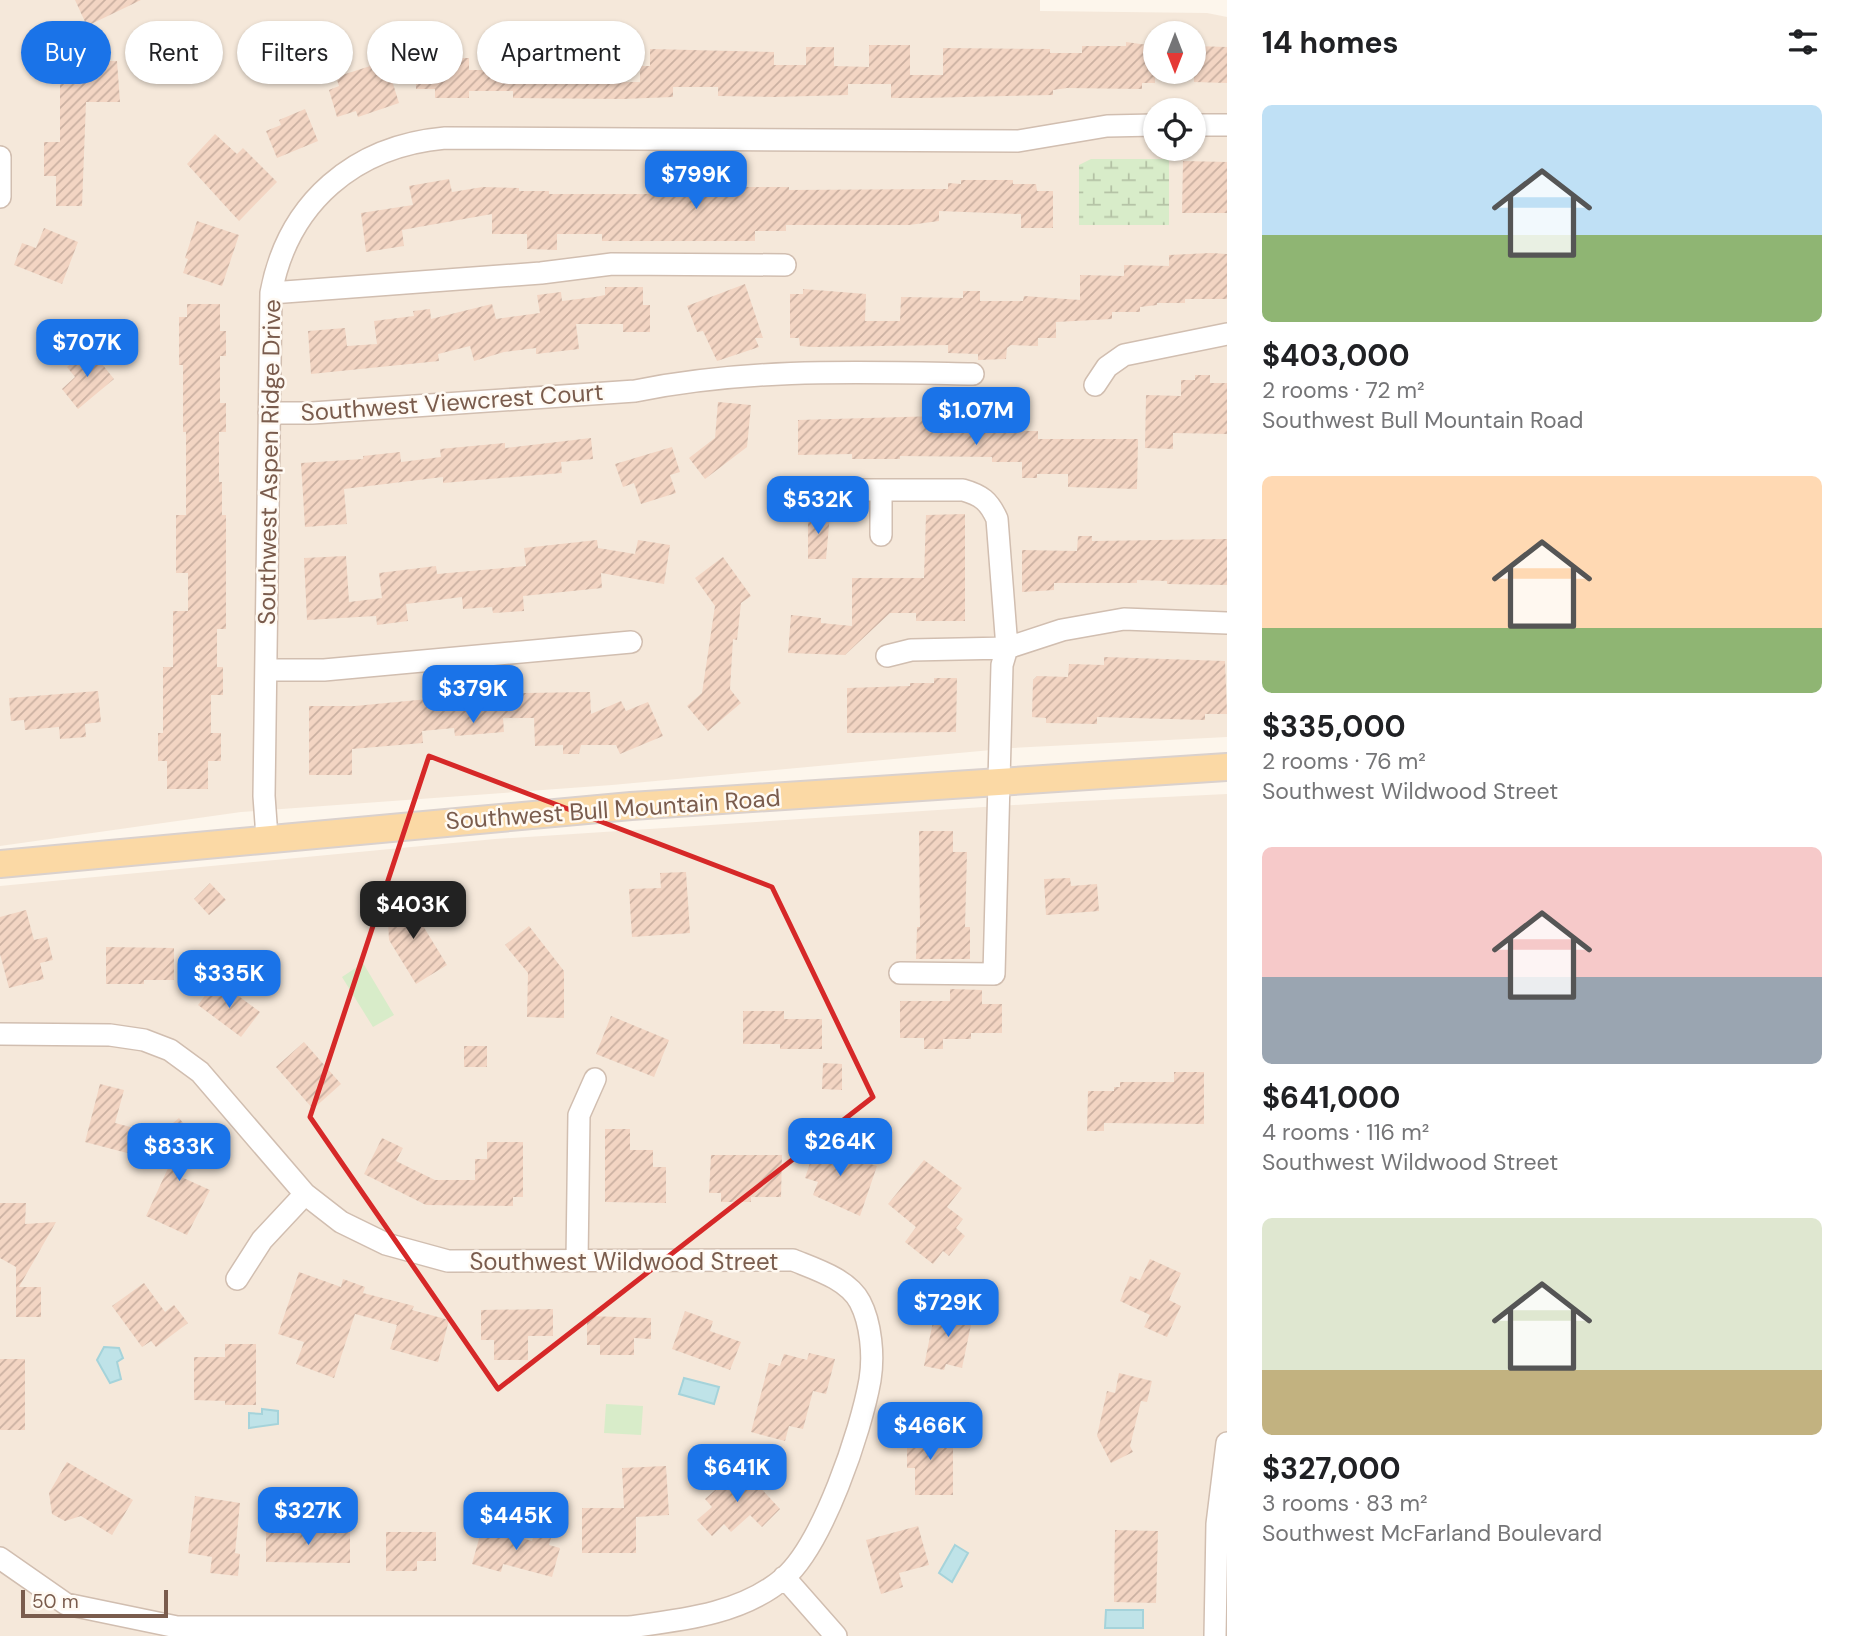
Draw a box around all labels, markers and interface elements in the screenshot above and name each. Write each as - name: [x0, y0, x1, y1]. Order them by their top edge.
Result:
- chip: Buy: [21, 21, 111, 84]
- chip: Rent: [125, 21, 223, 84]
- chip: Filters: [237, 21, 353, 84]
- chip: New: [367, 21, 463, 84]
- chip: Apartment: [477, 21, 645, 84]
- north arrow: [1143, 21, 1206, 84]
- map controls: [1143, 21, 1206, 161]
- text: 14 homes: [1262, 23, 1399, 62]
- icon: filters: [1784, 23, 1822, 61]
- button: locate: [1143, 98, 1206, 161]
- icon: home: [1479, 150, 1605, 276]
- pin: $799K: [647, 152, 745, 211]
- text: $799K: [661, 159, 731, 189]
- street label: Southwest Aspen Ridge Drive: [251, 299, 287, 625]
- pin: $707K: [38, 320, 136, 379]
- text: $707K: [52, 327, 122, 357]
- text: $403,000: [1262, 336, 1410, 375]
- text: 2 rooms · 72 m²: [1262, 375, 1425, 405]
- street label: Southwest Viewcrest Court: [300, 376, 604, 428]
- pin: $1.07M: [919, 388, 1033, 447]
- text: $1.07M: [938, 395, 1014, 425]
- text: Southwest Bull Mountain Road: [1262, 405, 1583, 435]
- pin: $532K: [769, 476, 867, 536]
- text: $532K: [783, 484, 853, 514]
- icon: home: [1479, 521, 1605, 647]
- pin: $379K: [424, 666, 522, 725]
- text: $379K: [438, 673, 508, 703]
- text: $335,000: [1262, 707, 1406, 746]
- text: 2 rooms · 76 m²: [1262, 746, 1426, 776]
- text: Southwest Wildwood Street: [1262, 776, 1558, 806]
- street label: Southwest Bull Mountain Road: [445, 782, 781, 836]
- pin: $403K: [364, 881, 462, 941]
- text: $403K: [376, 889, 450, 919]
- icon: home: [1479, 892, 1605, 1018]
- pin: $335K: [180, 950, 278, 1010]
- text: $335K: [194, 958, 264, 988]
- text: $641,000: [1262, 1078, 1400, 1117]
- text: 4 rooms · 116 m²: [1262, 1117, 1429, 1147]
- pin: $264K: [791, 1118, 889, 1178]
- pin: $833K: [130, 1124, 228, 1183]
- text: $264K: [804, 1126, 876, 1156]
- text: $833K: [143, 1131, 215, 1161]
- text: Southwest Wildwood Street: [1262, 1147, 1558, 1177]
- street label: Southwest Wildwood Street: [469, 1246, 779, 1277]
- icon: home: [1479, 1263, 1605, 1389]
- pin: $729K: [899, 1280, 997, 1339]
- text: $729K: [914, 1287, 982, 1317]
- pin: $466K: [881, 1402, 979, 1462]
- text: $466K: [893, 1410, 967, 1440]
- pin: $641K: [688, 1444, 786, 1504]
- text: $327,000: [1262, 1449, 1401, 1488]
- text: $641K: [704, 1452, 770, 1482]
- pin: $327K: [259, 1488, 357, 1547]
- text: 3 rooms · 83 m²: [1262, 1488, 1428, 1518]
- pin: $445K: [467, 1492, 565, 1552]
- text: $327K: [274, 1495, 342, 1525]
- text: $445K: [479, 1500, 553, 1530]
- text: Southwest McFarland Boulevard: [1262, 1518, 1602, 1548]
- scale bar: [21, 1587, 168, 1619]
- text: 50 m: [32, 1589, 79, 1614]

